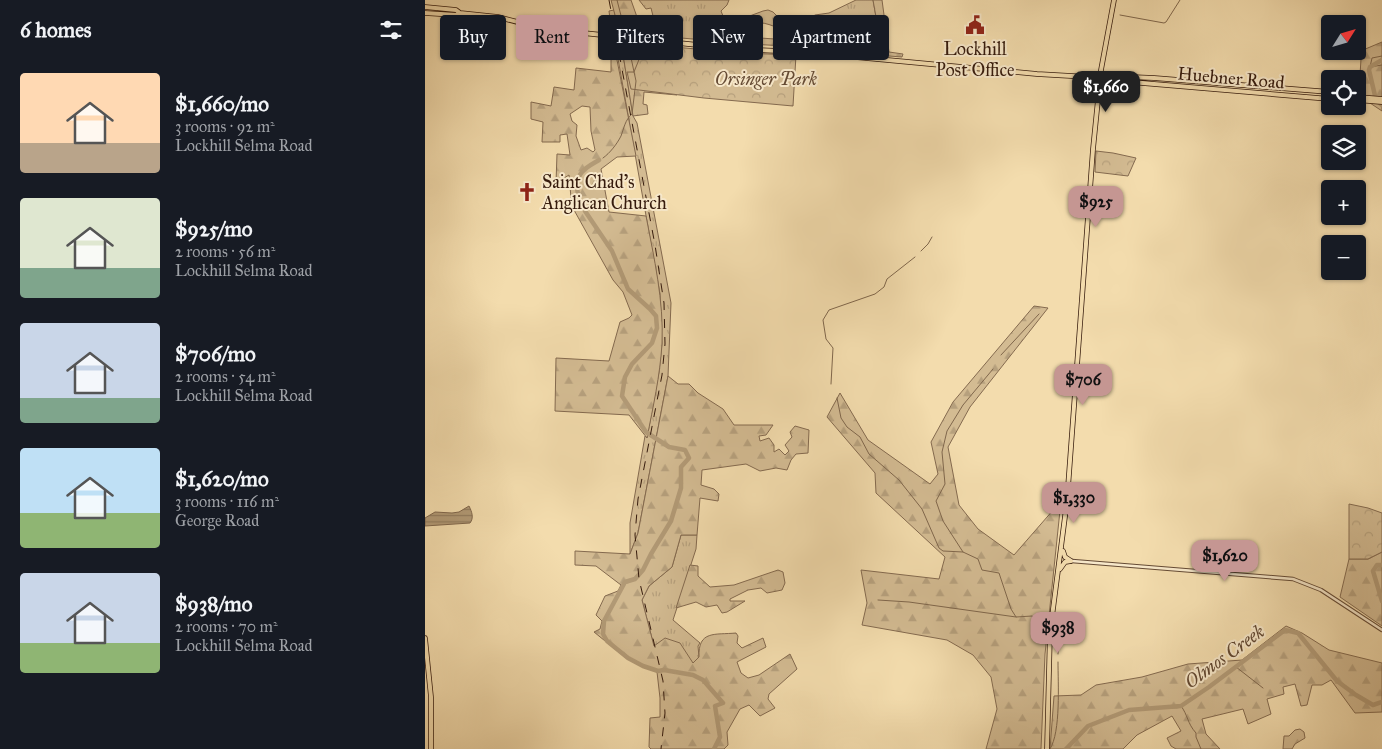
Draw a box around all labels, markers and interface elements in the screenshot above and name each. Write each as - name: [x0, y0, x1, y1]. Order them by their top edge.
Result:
- public building icon: Lockhill Post Office: [964, 14, 986, 36]
- chip: Buy: [440, 15, 506, 60]
- chip: Rent: [516, 15, 588, 60]
- chip: Filters: [598, 15, 683, 60]
- chip: New: [693, 15, 763, 60]
- chip: Apartment: [773, 15, 889, 60]
- north arrow: [1321, 15, 1366, 60]
- map controls: [1321, 15, 1366, 280]
- icon: filters: [377, 16, 405, 44]
- text: 6 homes: [20, 17, 92, 43]
- place label: Lockhill Post Office: [936, 38, 1014, 81]
- street label: Huebner Road: [1177, 62, 1285, 94]
- park label: Orsinger Park: [715, 68, 817, 90]
- pin: $1,660: [1065, 70, 1147, 113]
- button: locate: [1321, 70, 1366, 115]
- text: $1,660: [1083, 77, 1129, 96]
- text: $1,660/mo: [175, 91, 269, 117]
- icon: home: [60, 93, 120, 153]
- text: 3 rooms · 92 m²: [175, 117, 275, 136]
- button: layers: [1321, 125, 1366, 170]
- text: Lockhill Selma Road: [175, 136, 313, 155]
- place label: Saint Chad's Anglican Church: [541, 171, 667, 215]
- button: +: [1321, 180, 1366, 225]
- church icon: Saint Chad's Anglican Church: [516, 181, 538, 203]
- pin: $925: [1066, 186, 1126, 228]
- text: $925: [1079, 192, 1113, 211]
- text: $925/mo: [175, 216, 253, 242]
- icon: home: [60, 218, 120, 278]
- button: −: [1321, 235, 1366, 280]
- text: 2 rooms · 56 m²: [175, 242, 275, 261]
- text: Lockhill Selma Road: [175, 261, 313, 280]
- text: $706/mo: [175, 341, 256, 367]
- icon: home: [60, 343, 120, 403]
- pin: $706: [1053, 364, 1113, 406]
- text: 2 rooms · 54 m²: [175, 367, 276, 386]
- text: $706: [1065, 370, 1101, 389]
- text: Lockhill Selma Road: [175, 386, 313, 405]
- text: $1,620/mo: [175, 466, 269, 492]
- icon: home: [60, 468, 120, 528]
- pin: $1,330: [1033, 482, 1115, 524]
- text: $1,330: [1053, 488, 1095, 507]
- text: 3 rooms · 116 m²: [175, 492, 279, 511]
- text: George Road: [175, 511, 259, 530]
- pin: $1,620: [1184, 540, 1266, 582]
- text: $1,620: [1202, 546, 1248, 565]
- text: $938/mo: [175, 591, 252, 617]
- icon: home: [60, 593, 120, 653]
- pin: $938: [1028, 612, 1088, 654]
- text: 2 rooms · 70 m²: [175, 617, 278, 636]
- text: $938: [1041, 618, 1075, 637]
- water label: Olmos Creek: [1180, 619, 1269, 693]
- text: Lockhill Selma Road: [175, 636, 313, 655]

